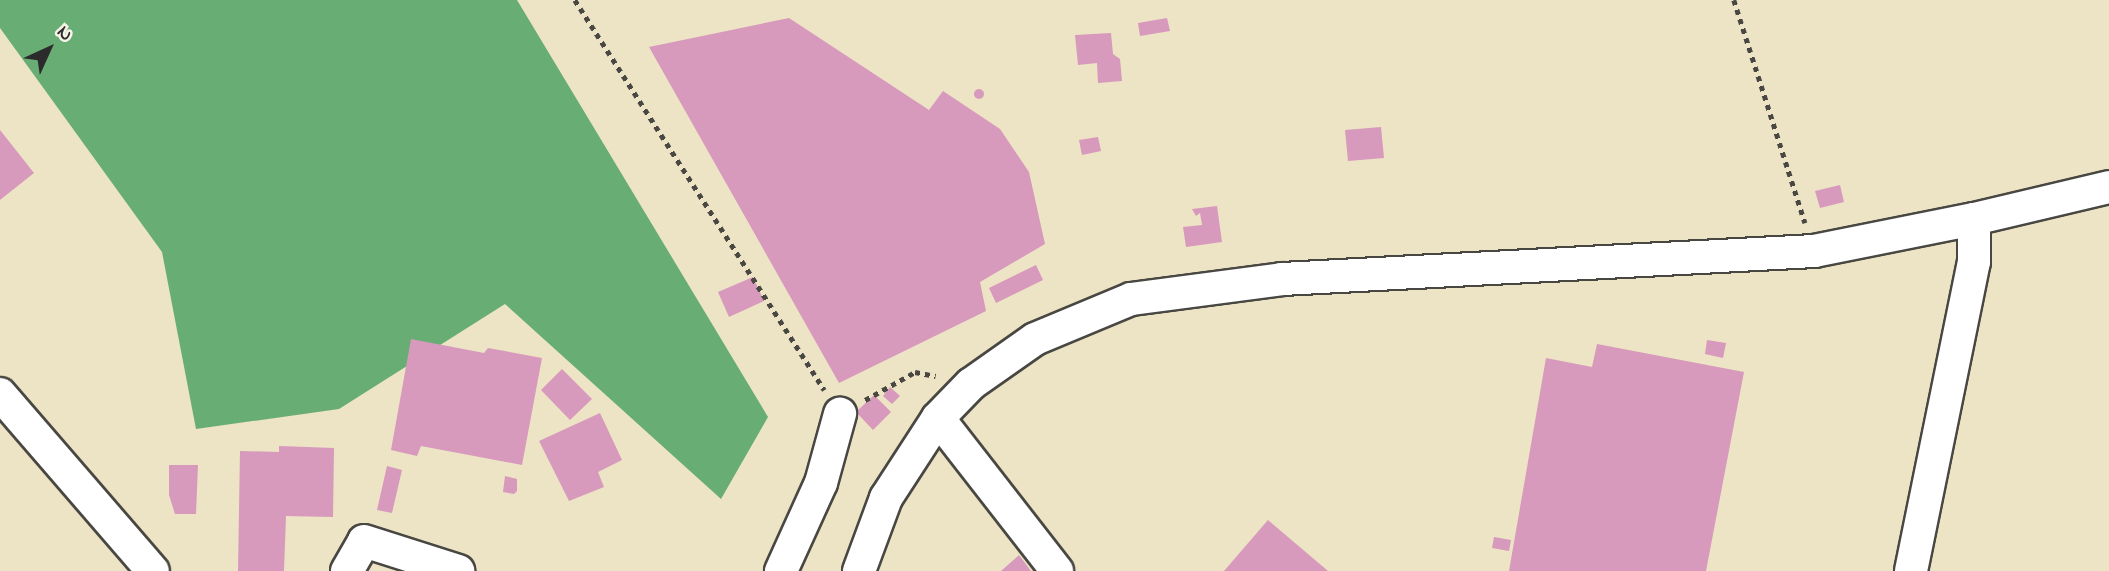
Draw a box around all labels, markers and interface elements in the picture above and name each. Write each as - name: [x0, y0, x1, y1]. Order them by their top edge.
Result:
- north arrow: [14, 14, 84, 84]
- text: N: [50, 20, 78, 48]

